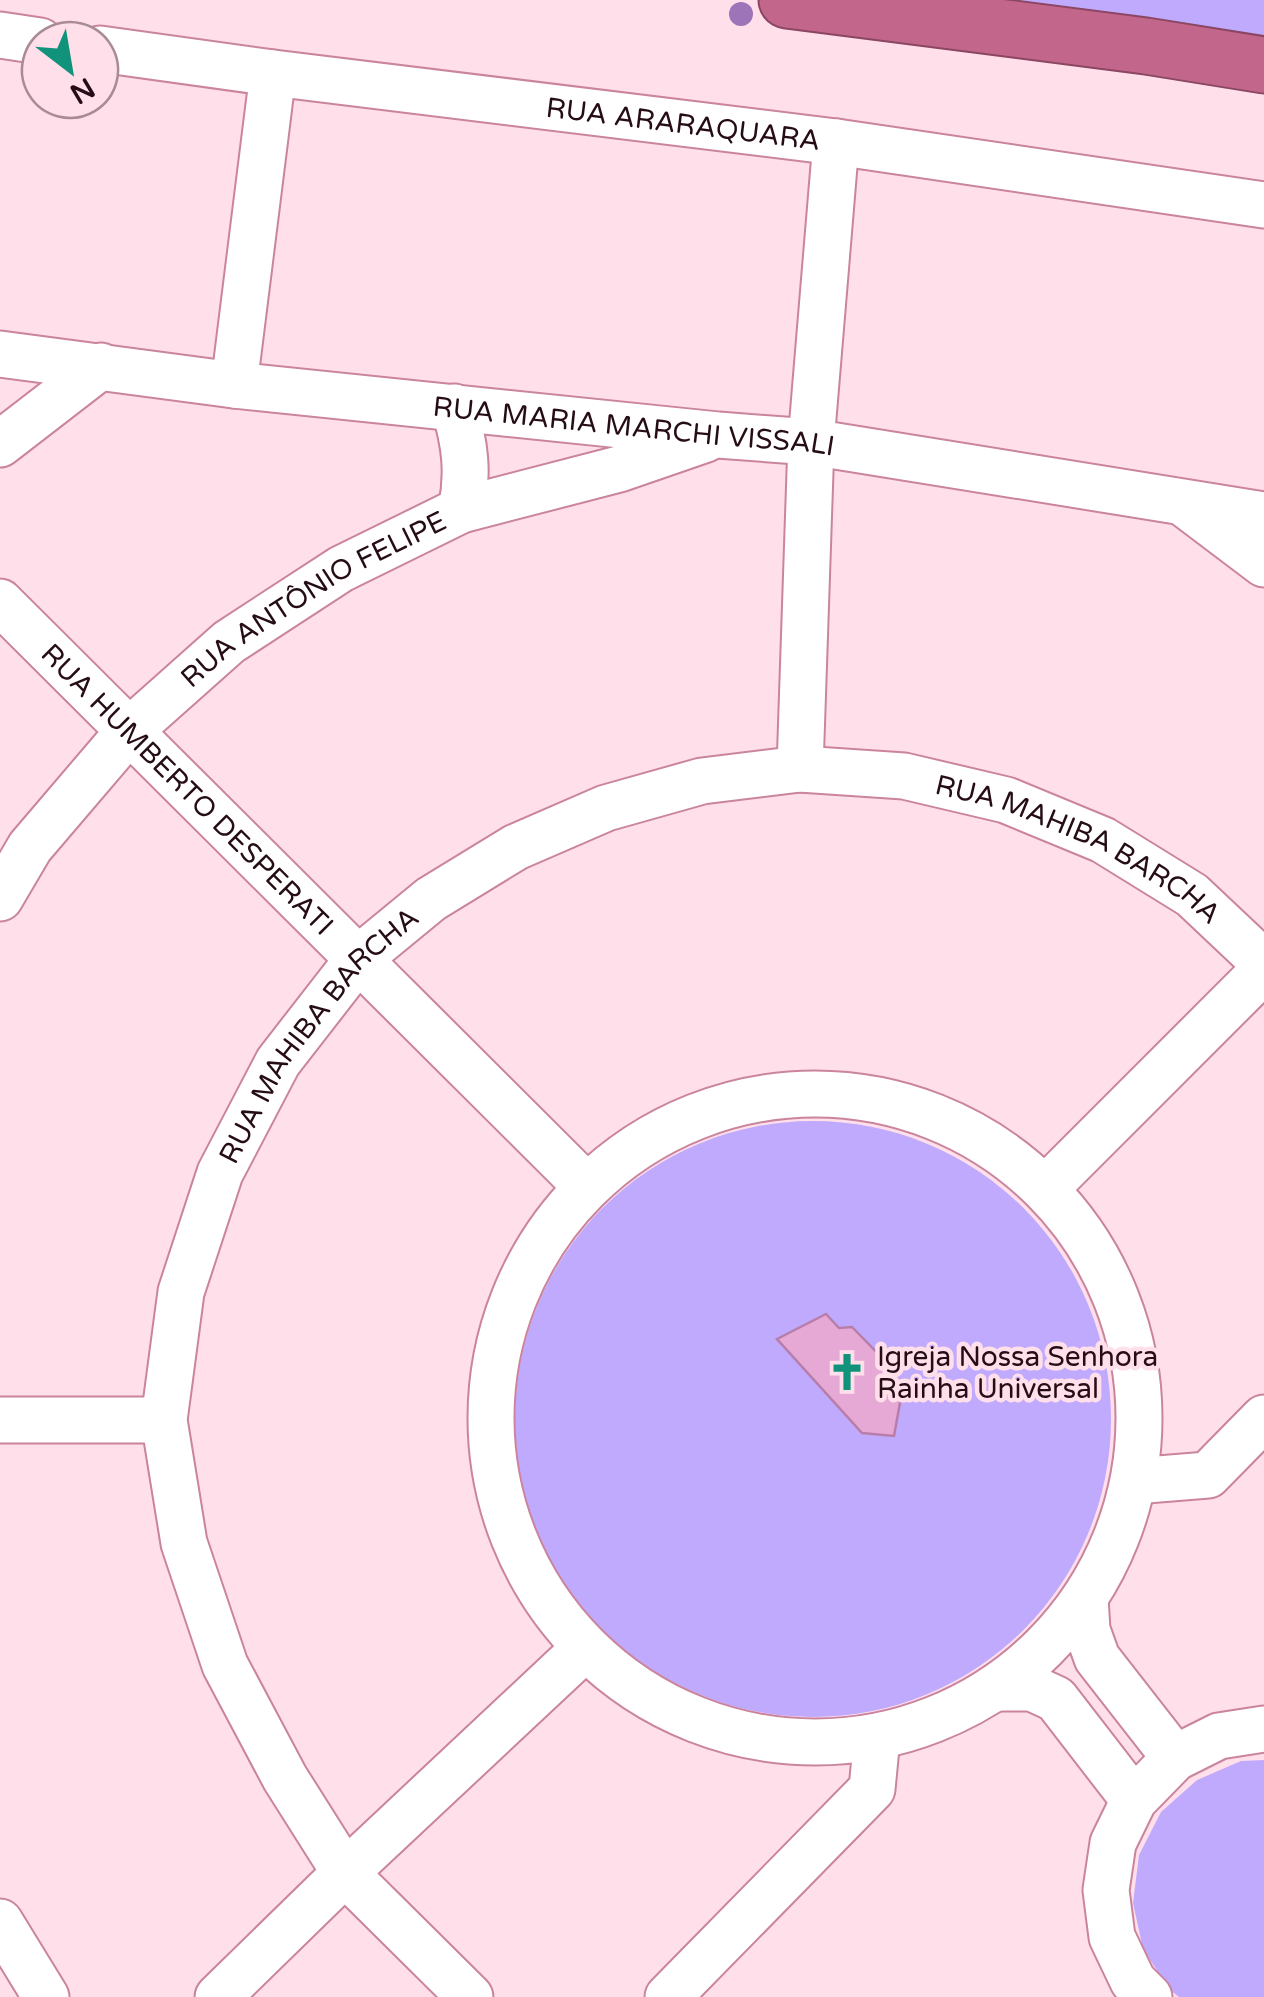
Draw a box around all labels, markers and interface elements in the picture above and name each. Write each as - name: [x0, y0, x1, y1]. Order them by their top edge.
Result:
- north arrow: [20, 20, 120, 120]
- text: N: [64, 70, 101, 111]
- street label: RUA ARARAQUARA: [544, 91, 822, 158]
- street label: RUA MARIA MARCHI VISSALI: [431, 390, 837, 464]
- street label: RUA ANTÔNIO FELIPE: [174, 504, 452, 695]
- street label: RUA HUMBERTO DESPERATI: [34, 637, 340, 943]
- street label: RUA MAHIBA BARCHA: [932, 768, 1227, 931]
- street label: RUA MAHIBA BARCHA: [212, 900, 426, 1169]
- place label: Igreja Nossa Senhora Rainha Universal: [877, 1340, 1158, 1406]
- church icon: Igreja Nossa Senhora Rainha Universal: [826, 1351, 868, 1393]

